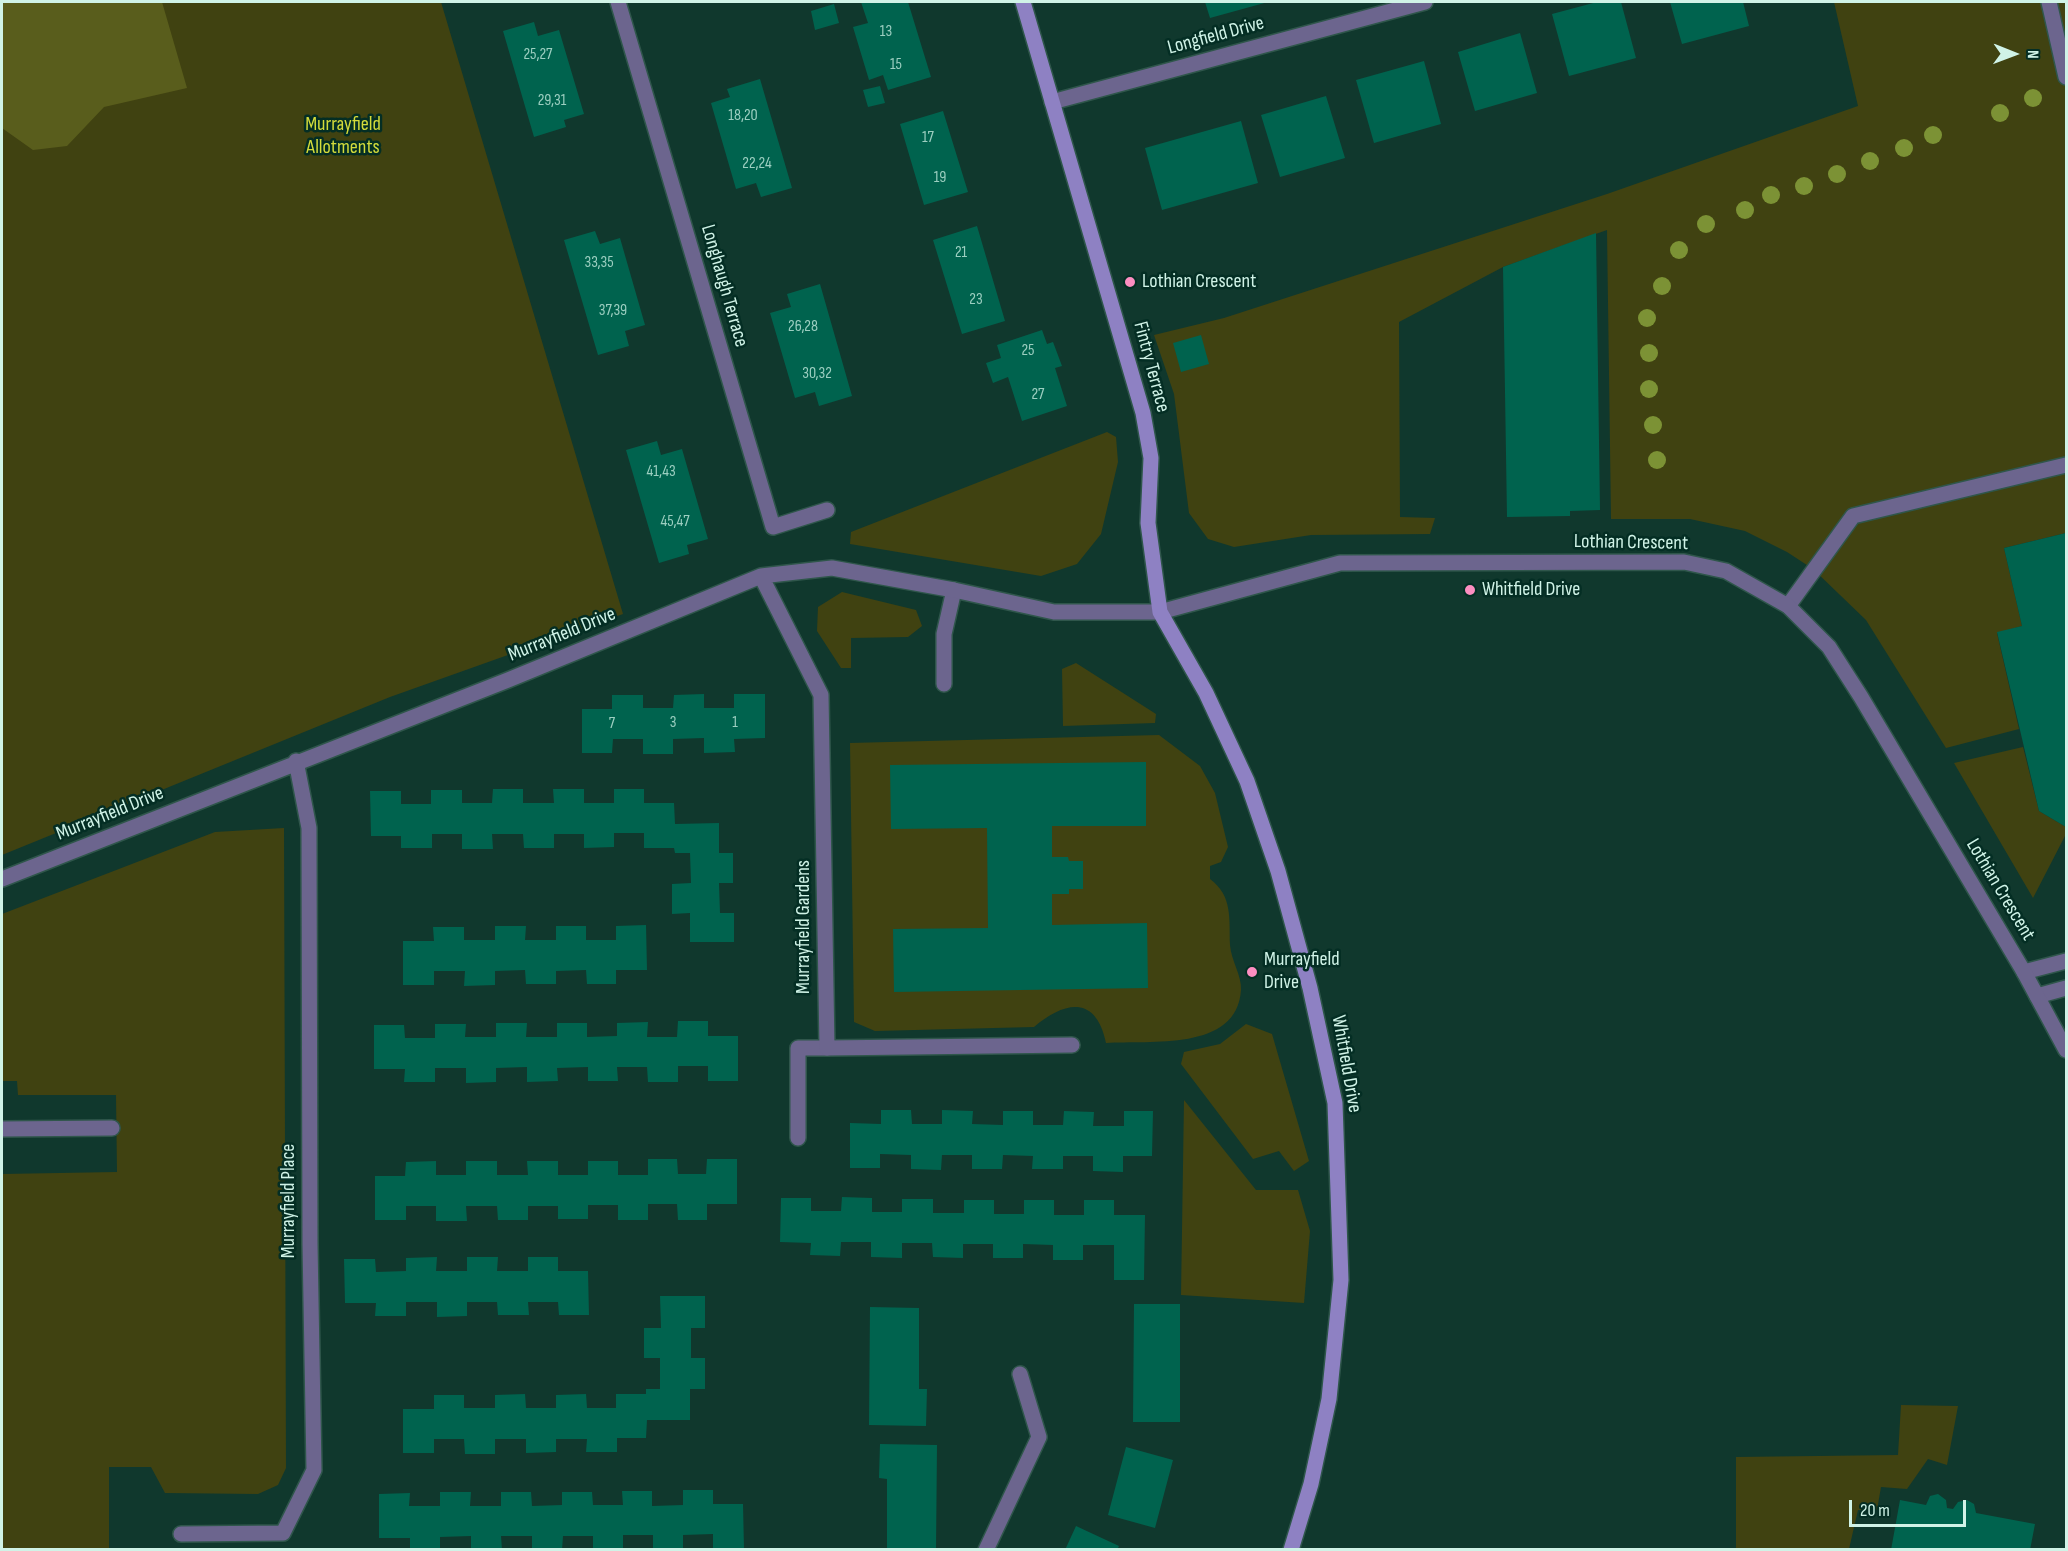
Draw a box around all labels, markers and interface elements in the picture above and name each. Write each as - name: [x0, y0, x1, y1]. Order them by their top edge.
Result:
- street label: Longfield Drive: [1165, 12, 1267, 60]
- house number: 13: [880, 22, 892, 42]
- north arrow: [1984, 24, 2044, 84]
- house number: 25,27: [524, 45, 552, 65]
- text: N: [2023, 50, 2042, 59]
- house number: 15: [890, 55, 902, 75]
- house number: 29,31: [538, 91, 566, 111]
- house number: 18,20: [728, 106, 758, 126]
- park label: Murrayfield Allotments: [305, 113, 381, 160]
- house number: 17: [922, 128, 934, 148]
- house number: 22,24: [742, 154, 772, 174]
- house number: 19: [934, 168, 946, 188]
- street label: Longhaugh Terrace: [695, 222, 753, 350]
- house number: 21: [955, 243, 967, 263]
- house number: 33,35: [584, 253, 614, 273]
- place label: Lothian Crescent: [1142, 270, 1256, 294]
- marker: Lothian Crescent: [1123, 275, 1137, 289]
- house number: 23: [969, 290, 983, 310]
- house number: 37,39: [599, 301, 627, 321]
- house number: 26,28: [788, 317, 818, 337]
- street label: Fintry Terrace: [1127, 319, 1175, 415]
- house number: 25: [1021, 341, 1035, 361]
- house number: 30,32: [802, 364, 832, 384]
- house number: 27: [1031, 385, 1045, 405]
- house number: 41,43: [646, 462, 676, 482]
- house number: 45,47: [660, 512, 690, 532]
- street label: Lothian Crescent: [1574, 530, 1688, 556]
- place label: Whitfield Drive: [1482, 578, 1580, 602]
- marker: Whitfield Drive: [1463, 583, 1477, 597]
- street label: Murrayfield Drive: [505, 603, 619, 667]
- house number: 3: [670, 713, 676, 733]
- house number: 1: [732, 713, 738, 733]
- house number: 7: [609, 714, 615, 734]
- street label: Murrayfield Drive: [53, 782, 167, 846]
- street label: Lothian Crescent: [1960, 835, 2040, 945]
- street label: Murrayfield Gardens: [792, 860, 816, 994]
- place label: Murrayfield Drive: [1264, 948, 1340, 995]
- marker: Murrayfield Drive: [1245, 965, 1259, 979]
- street label: Whitfield Drive: [1326, 1013, 1366, 1115]
- street label: Murrayfield Place: [277, 1144, 301, 1258]
- scale bar: [1852, 1488, 1969, 1526]
- text: 20 m: [1860, 1500, 1890, 1521]

